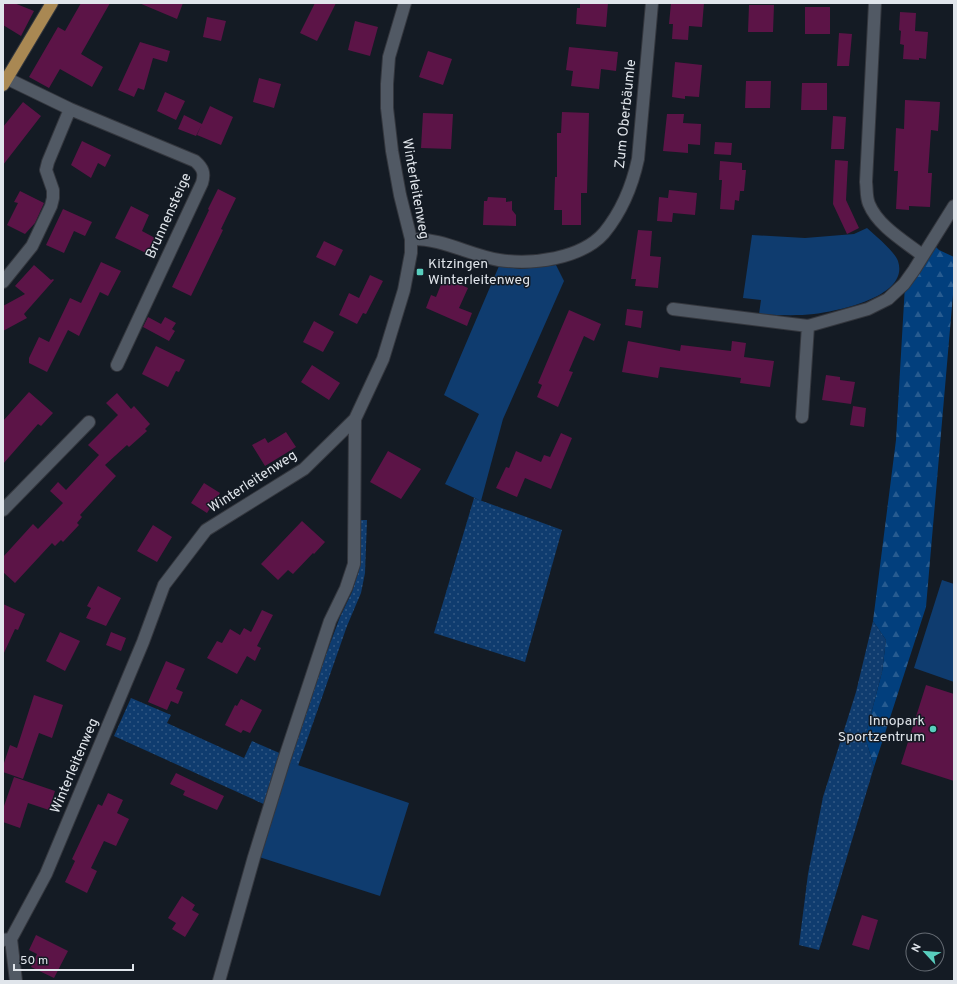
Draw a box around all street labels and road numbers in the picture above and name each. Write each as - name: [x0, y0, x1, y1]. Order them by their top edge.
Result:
- street label: Zum Oberbäumle: [612, 59, 640, 169]
- street label: Winterleitenweg: [398, 137, 432, 241]
- street label: Brunnensteige: [142, 170, 196, 262]
- street label: Winterleitenweg: [206, 447, 300, 517]
- street label: Winterleitenweg: [47, 716, 103, 816]

